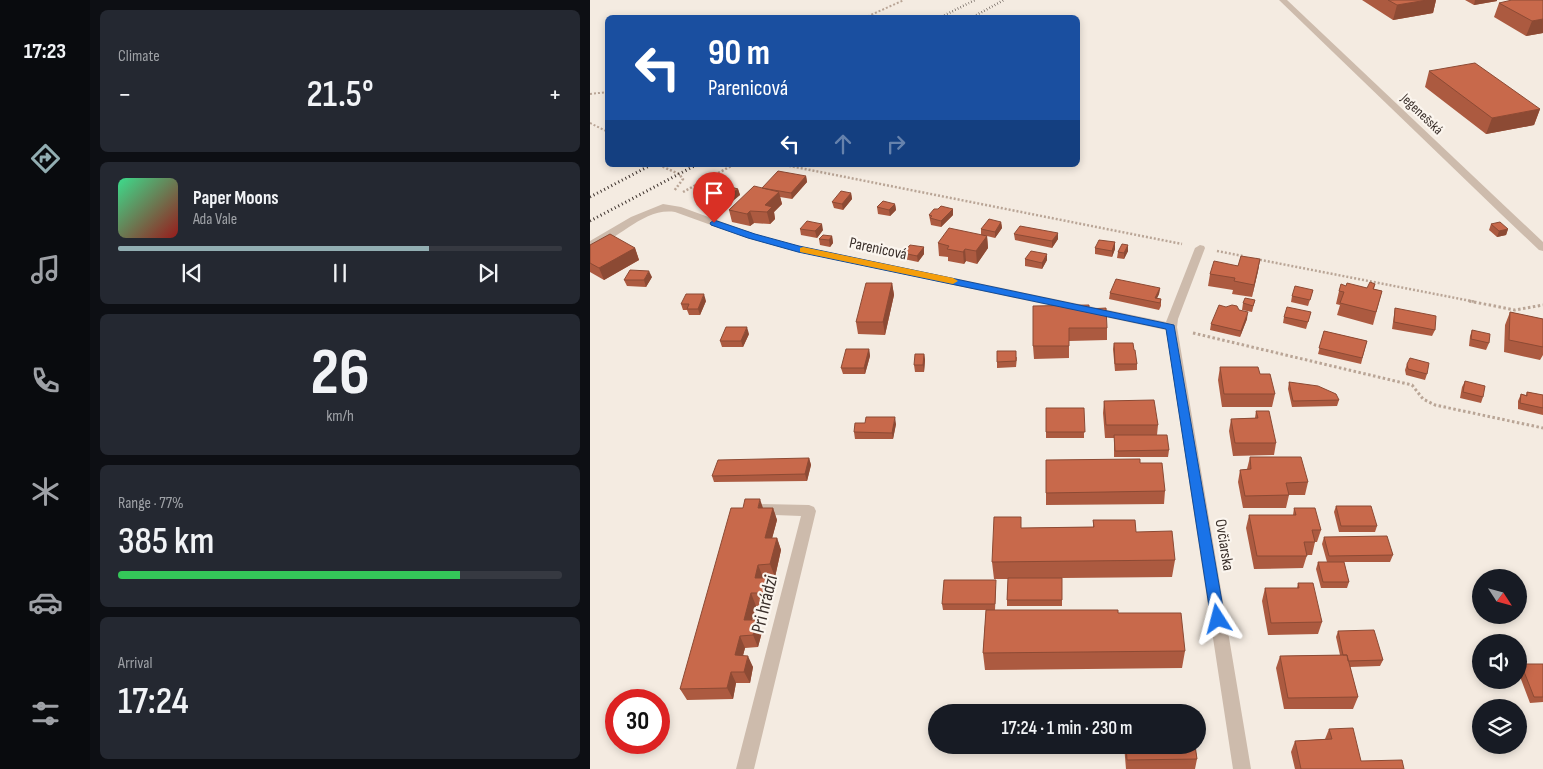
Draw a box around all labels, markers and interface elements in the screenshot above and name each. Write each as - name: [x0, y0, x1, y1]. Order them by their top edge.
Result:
- text: 90 m: [708, 32, 770, 75]
- icon: left: [625, 35, 690, 100]
- text: 17:23: [24, 38, 66, 65]
- text: Climate: [118, 47, 160, 66]
- text: 21.5°: [306, 72, 374, 117]
- text: Parenicová: [708, 75, 788, 102]
- text: −: [118, 78, 132, 111]
- text: +: [548, 78, 562, 111]
- street label: Jegenešská: [1397, 89, 1447, 138]
- icon: left: [776, 130, 804, 158]
- icon: ahead: [829, 130, 857, 158]
- icon: right: [882, 130, 910, 158]
- icon: directions: [28, 141, 63, 176]
- pin: [693, 172, 735, 223]
- icon: arrive: [700, 179, 728, 207]
- text: Paper Moons: [193, 187, 279, 210]
- text: Ada Vale: [193, 210, 237, 229]
- street label: Parenicová: [848, 234, 908, 264]
- icon: music: [28, 252, 63, 287]
- icon: previous: [178, 259, 206, 287]
- icon: pause: [326, 259, 354, 287]
- icon: next: [474, 259, 502, 287]
- text: 26: [310, 335, 370, 413]
- icon: phone: [28, 363, 63, 398]
- text: km/h: [326, 407, 354, 426]
- icon: climate: [28, 474, 63, 509]
- text: Range · 77%: [118, 494, 184, 513]
- street label: Ovčiarska: [1211, 518, 1237, 572]
- text: 385 km: [118, 519, 214, 564]
- north arrow: [1472, 569, 1528, 624]
- map controls: [1472, 569, 1527, 754]
- street label: Pri hrádzi: [747, 573, 783, 635]
- icon: car: [28, 585, 63, 620]
- position arrow: [1191, 592, 1243, 644]
- button: sound: [1472, 634, 1527, 689]
- text: Arrival: [118, 654, 152, 673]
- text: 17:24: [118, 679, 189, 724]
- speed limit sign: 30: [605, 689, 670, 754]
- icon: filters: [28, 696, 63, 731]
- button: layers: [1472, 699, 1527, 754]
- text: 17:24 · 1 min · 230 m: [1002, 717, 1132, 740]

